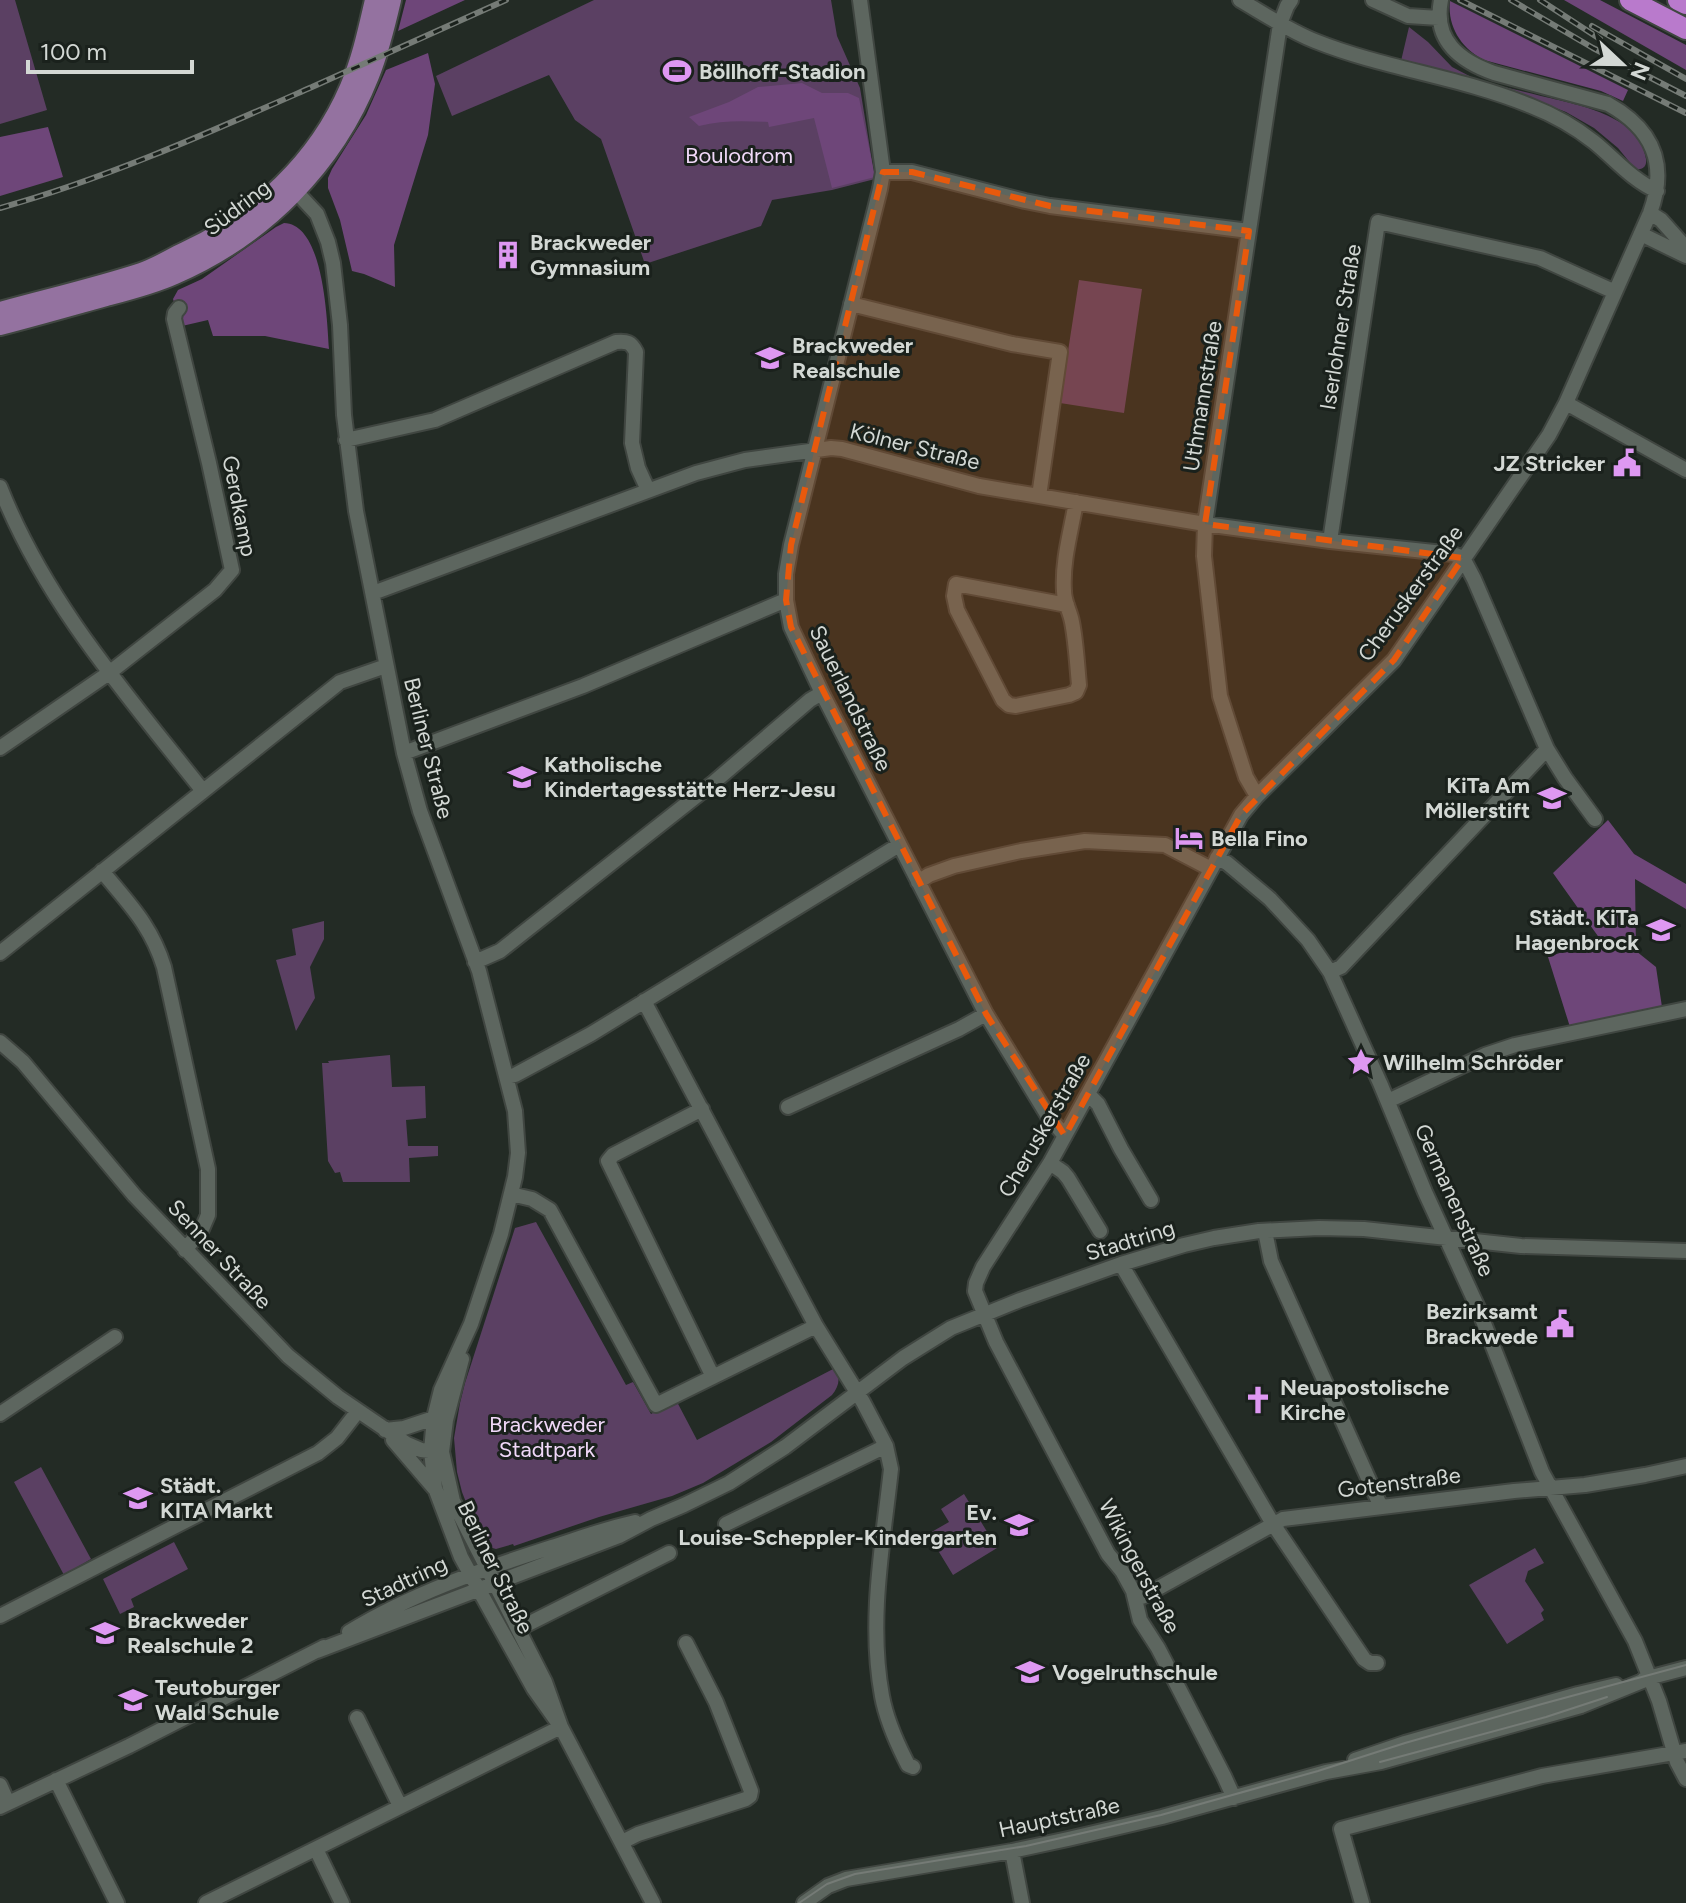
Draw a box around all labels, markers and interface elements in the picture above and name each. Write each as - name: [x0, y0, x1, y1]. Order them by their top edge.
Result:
- scale bar: [28, 24, 192, 74]
- north arrow: [1582, 24, 1662, 104]
- text: 100 m: [40, 37, 107, 66]
- sports icon: Böllhoff-Stadion: [662, 56, 692, 86]
- place label: Böllhoff-Stadion: [699, 58, 866, 85]
- text: N: [1624, 58, 1656, 84]
- park label: Boulodrom: [685, 142, 793, 169]
- street label: Südring: [199, 174, 276, 241]
- place label: Brackweder Gymnasium: [530, 229, 652, 281]
- building icon: Brackweder Gymnasium: [493, 240, 523, 270]
- street label: Iserlohner Straße: [1314, 242, 1367, 412]
- street label: Uthmannstraße: [1177, 319, 1228, 473]
- place label: Brackweder Realschule: [792, 332, 914, 384]
- school or university icon: Brackweder Realschule: [755, 343, 785, 373]
- street label: Kölner Straße: [847, 417, 983, 476]
- public building icon: JZ Stricker: [1612, 448, 1642, 478]
- place label: JZ Stricker: [1494, 450, 1606, 477]
- street label: Gerdkamp: [216, 453, 263, 559]
- street label: Cheruskerstraße: [1352, 520, 1469, 667]
- street label: Sauerlandstraße: [803, 621, 898, 776]
- street label: Berliner Straße: [398, 675, 459, 822]
- place label: Katholische Kindertagesstätte Herz-Jesu: [544, 751, 836, 803]
- school or university icon: Katholische Kindertagesstätte Herz-Jesu: [507, 762, 537, 792]
- place label: KiTa Am Möllerstift: [1425, 772, 1530, 824]
- school or university icon: KiTa Am Möllerstift: [1537, 783, 1567, 813]
- hotel icon: Bella Fino: [1174, 823, 1204, 853]
- place label: Bella Fino: [1211, 825, 1308, 852]
- place label: Städt. KiTa Hagenbrock: [1515, 904, 1639, 956]
- school or university icon: Städt. KiTa Hagenbrock: [1646, 915, 1676, 945]
- place icon: Wilhelm Schröder: [1346, 1047, 1376, 1077]
- street label: Cheruskerstraße: [992, 1049, 1097, 1202]
- place label: Wilhelm Schröder: [1383, 1049, 1564, 1076]
- street label: Germanenstraße: [1409, 1120, 1500, 1281]
- street label: Senner Straße: [162, 1194, 277, 1315]
- street label: Stadtring: [1082, 1214, 1178, 1267]
- place label: Bezirksamt Brackwede: [1425, 1298, 1538, 1350]
- public building icon: Bezirksamt Brackwede: [1545, 1309, 1575, 1339]
- place label: Neuapostolische Kirche: [1280, 1374, 1449, 1426]
- church icon: Neuapostolische Kirche: [1243, 1385, 1273, 1415]
- park label: Brackweder Stadtpark: [489, 1411, 606, 1463]
- street label: Gotenstraße: [1336, 1462, 1462, 1503]
- place label: Städt. KITA Markt: [160, 1472, 273, 1524]
- school or university icon: Städt. KITA Markt: [123, 1483, 153, 1513]
- street label: Wikingerstraße: [1093, 1494, 1186, 1638]
- street label: Berliner Straße: [452, 1496, 539, 1638]
- place label: Ev. Louise-Scheppler-Kindergarten: [678, 1499, 997, 1551]
- school or university icon: Ev. Louise-Scheppler-Kindergarten: [1004, 1510, 1034, 1540]
- street label: Stadtring: [357, 1550, 452, 1613]
- place label: Brackweder Realschule 2: [127, 1607, 253, 1659]
- school or university icon: Brackweder Realschule 2: [90, 1618, 120, 1648]
- school or university icon: Vogelruthschule: [1015, 1657, 1045, 1687]
- place label: Vogelruthschule: [1052, 1659, 1218, 1686]
- place label: Teutoburger Wald Schule: [155, 1674, 281, 1726]
- school or university icon: Teutoburger Wald Schule: [118, 1685, 148, 1715]
- street label: Hauptstraße: [996, 1791, 1122, 1843]

